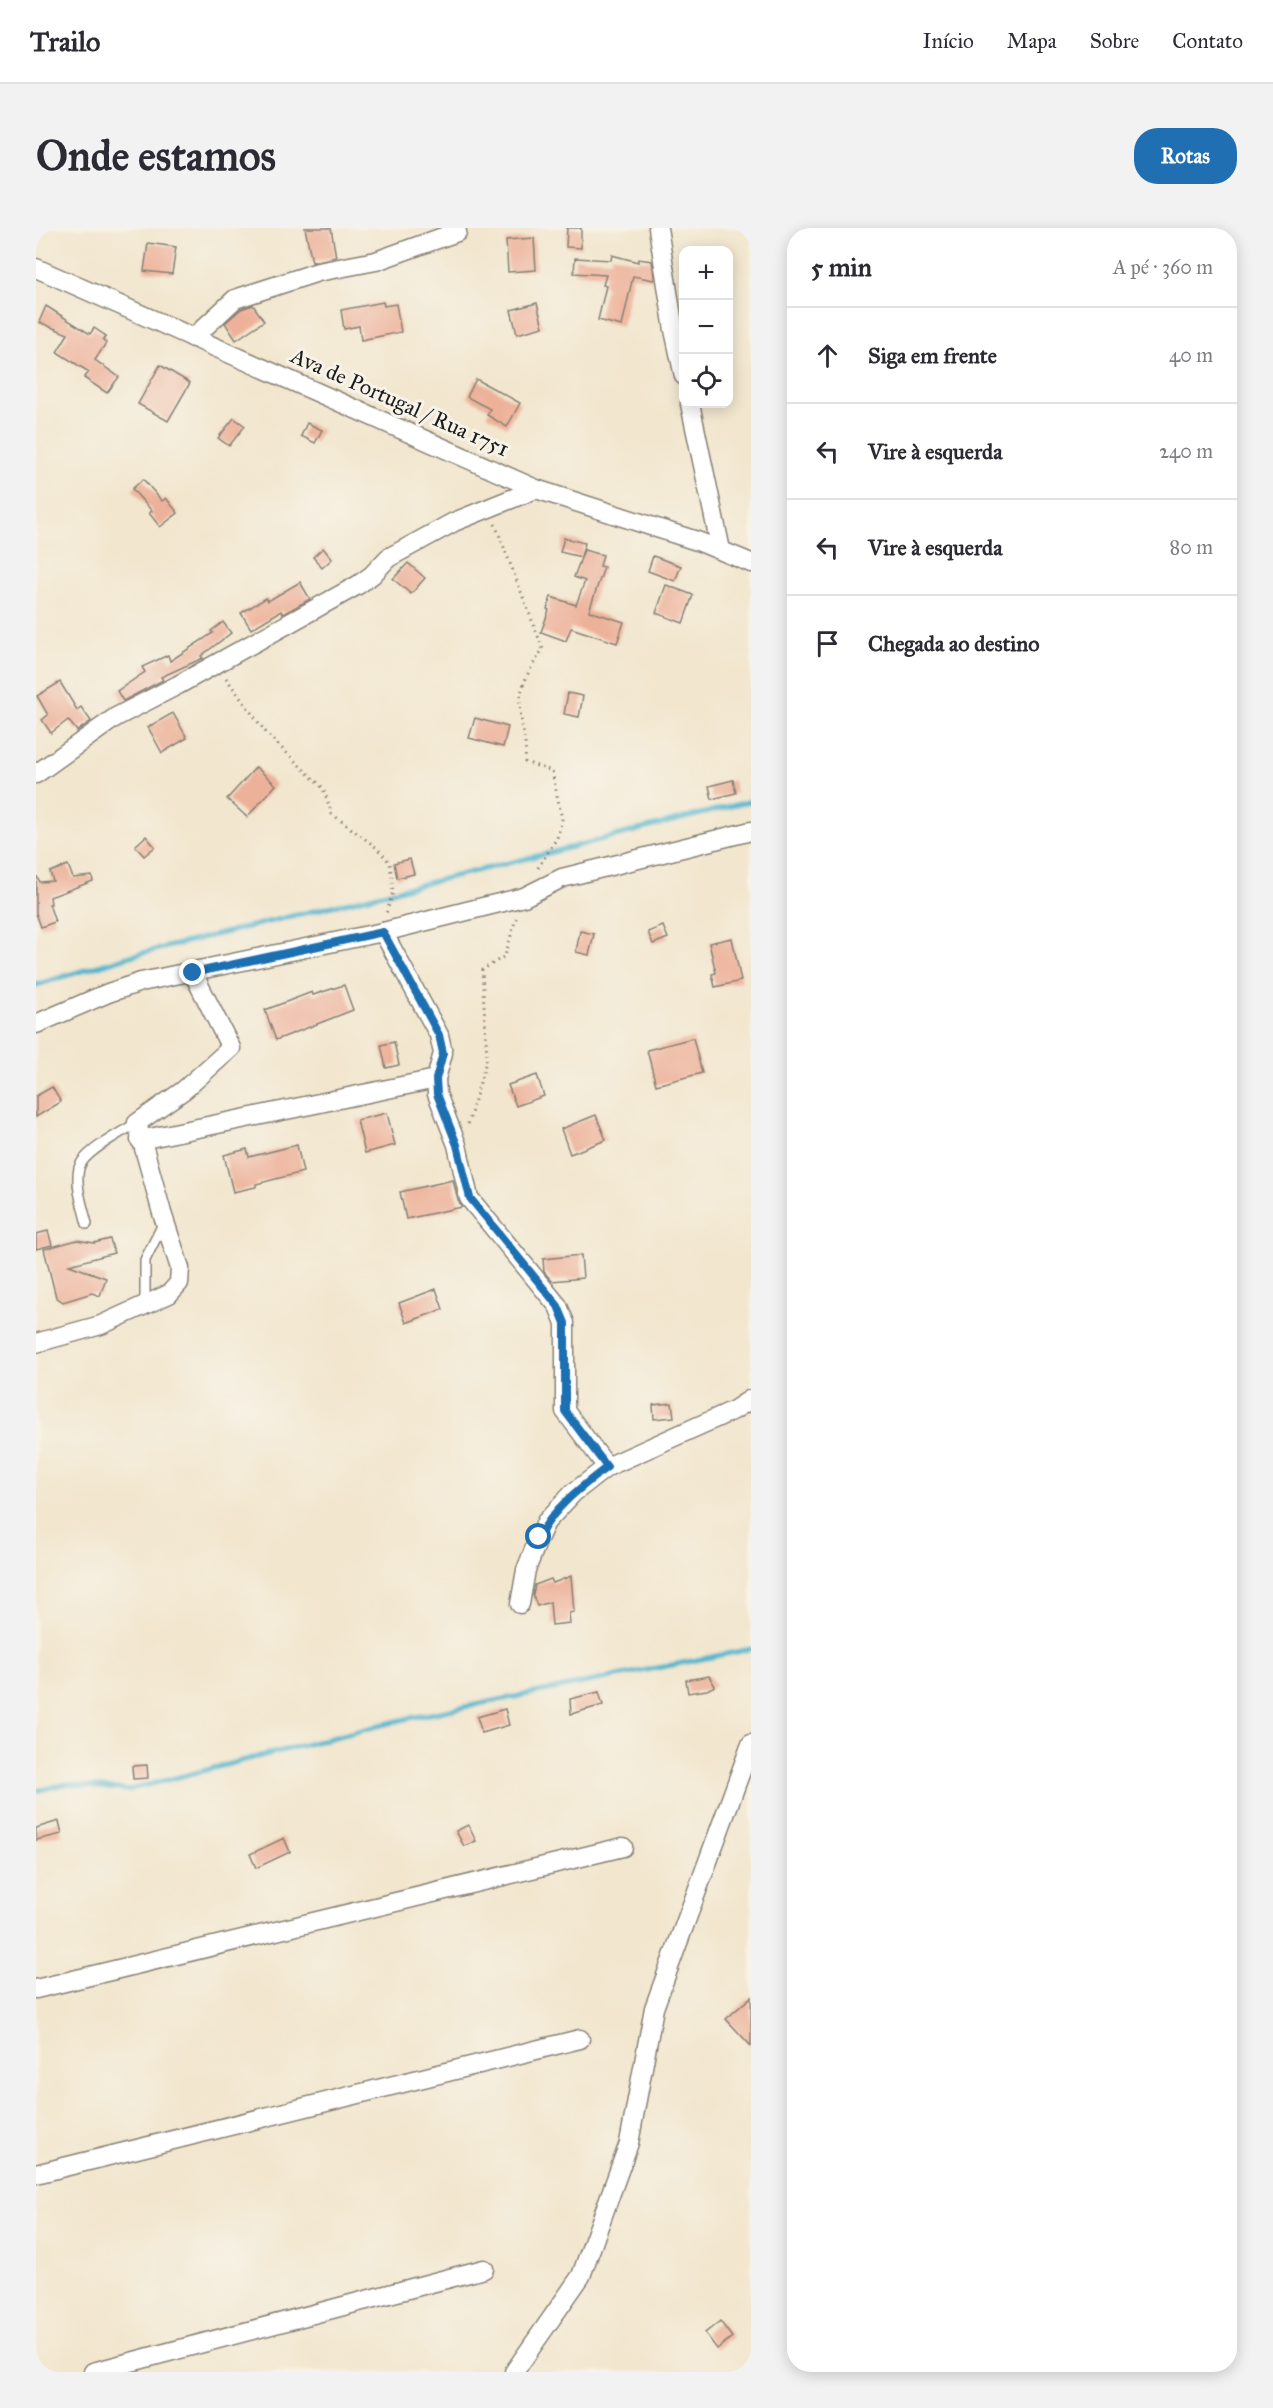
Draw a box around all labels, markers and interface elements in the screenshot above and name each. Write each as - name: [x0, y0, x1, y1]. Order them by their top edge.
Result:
- text: Trailo: [30, 24, 100, 59]
- text: Início: [923, 28, 974, 54]
- text: Mapa: [1007, 28, 1057, 54]
- text: Sobre: [1090, 28, 1139, 54]
- text: Contato: [1172, 28, 1243, 54]
- button: Rotas: [1134, 128, 1237, 184]
- text: Onde estamos: [36, 130, 276, 182]
- map controls: [679, 246, 733, 408]
- button: +: [679, 246, 733, 300]
- text: 5 min: [811, 251, 872, 283]
- text: A pé · 360 m: [1113, 255, 1213, 279]
- button: −: [679, 300, 733, 354]
- icon: ahead: [811, 339, 844, 372]
- street label: Ava de Portugal / Rua 1751: [286, 341, 513, 462]
- text: Siga em frente: [868, 342, 997, 369]
- text: 40 m: [1169, 343, 1213, 367]
- button: locate: [679, 354, 733, 408]
- icon: left: [811, 435, 844, 468]
- text: Vire à esquerda: [868, 438, 1002, 465]
- text: 240 m: [1159, 439, 1213, 463]
- icon: left: [811, 531, 844, 564]
- text: Vire à esquerda: [868, 534, 1002, 561]
- text: 80 m: [1170, 535, 1213, 559]
- icon: arrive: [811, 627, 844, 660]
- text: Chegada ao destino: [868, 630, 1039, 657]
- route end: [179, 959, 205, 985]
- route start: [525, 1523, 551, 1549]

